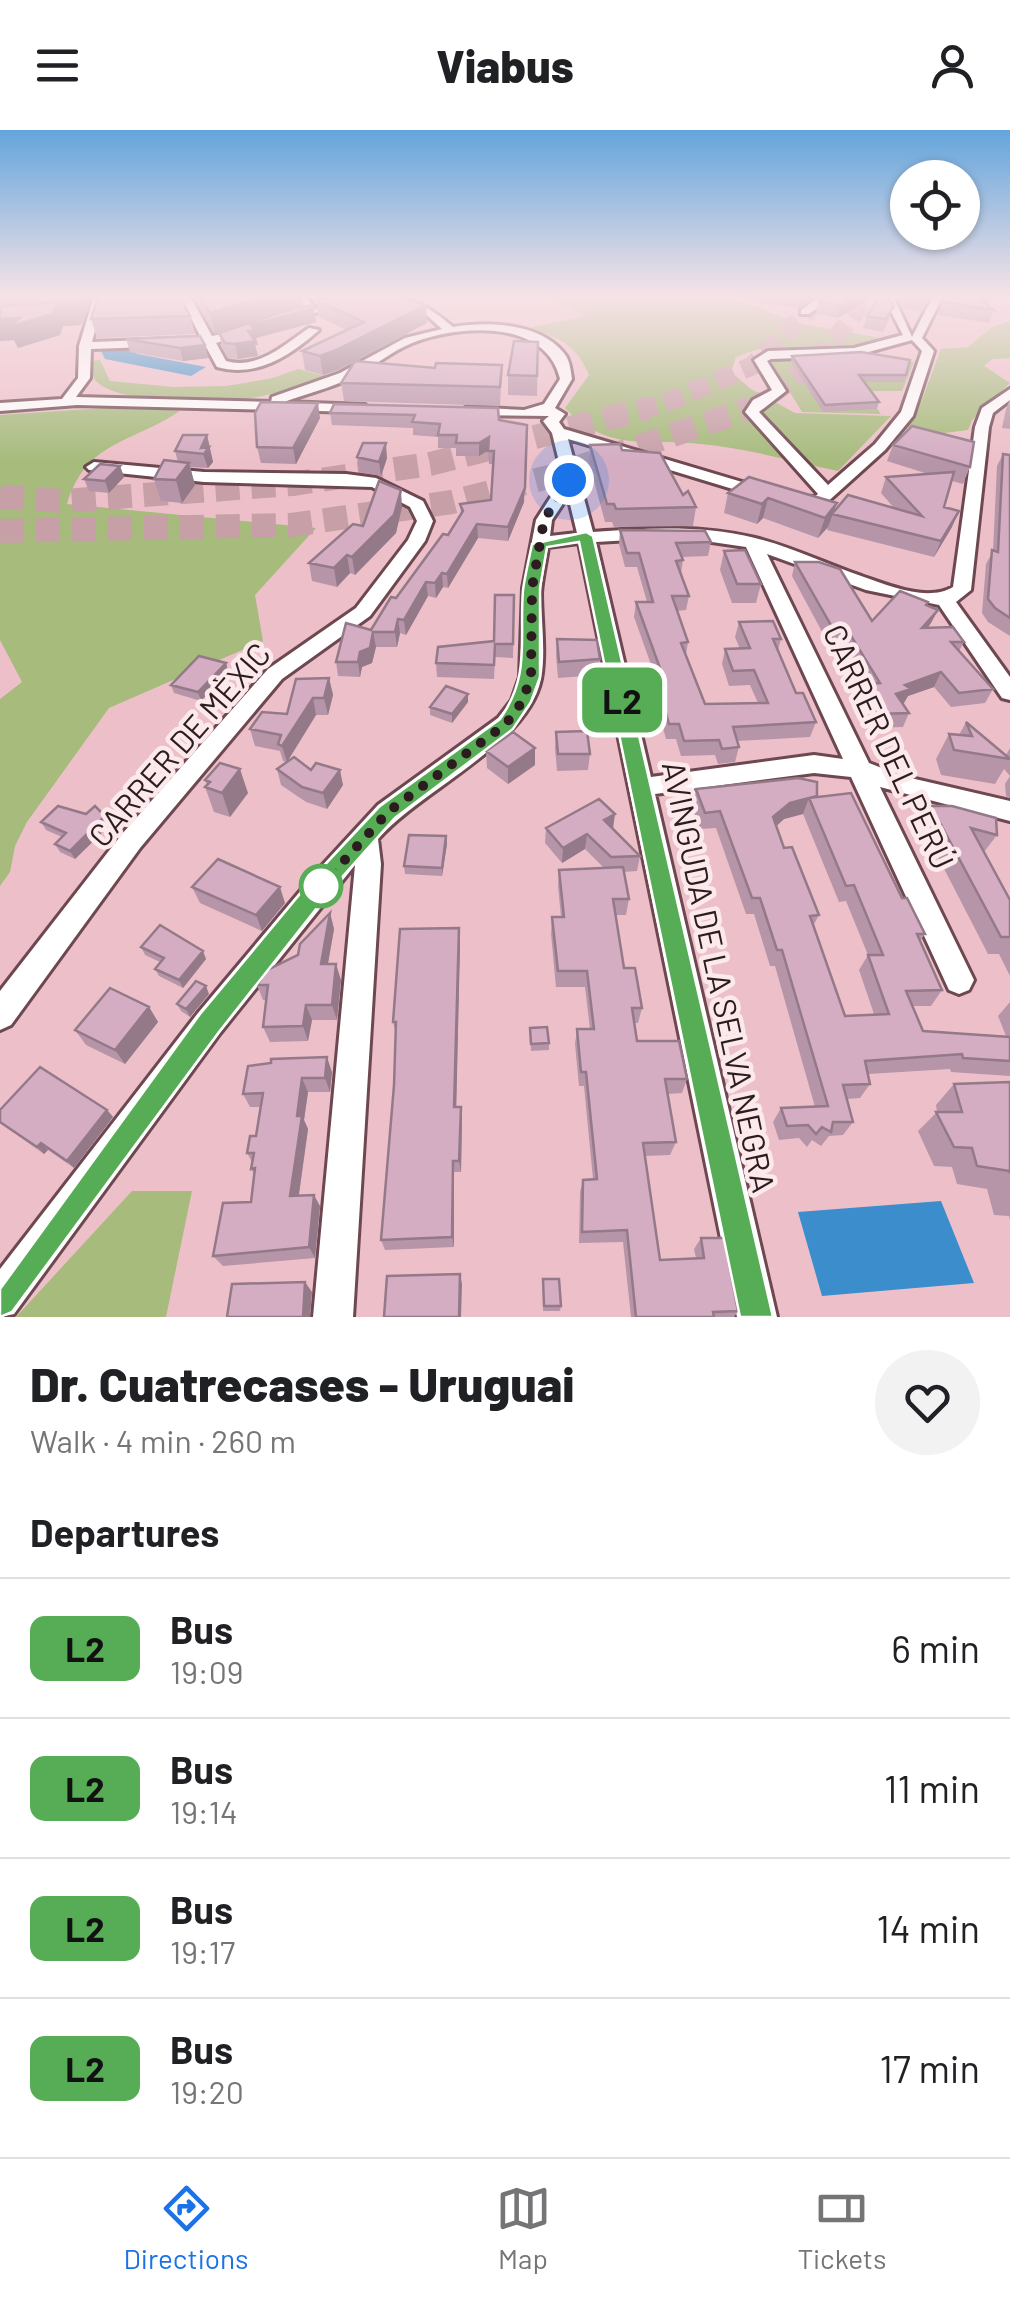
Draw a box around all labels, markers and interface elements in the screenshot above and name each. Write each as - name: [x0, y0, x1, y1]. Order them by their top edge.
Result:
- icon: menu: [30, 38, 85, 93]
- text: Viabus: [436, 38, 574, 92]
- icon: person: [925, 38, 980, 93]
- map controls: [890, 160, 980, 250]
- button: locate: [890, 160, 980, 250]
- your location: [544, 455, 594, 505]
- street label: CARRER DEL PERÚ: [816, 618, 963, 875]
- street label: CARRER DE MÈXIC: [80, 634, 277, 853]
- line badge: L2: [577, 668, 667, 732]
- text: L2: [602, 679, 642, 721]
- street label: AVINGUDA DE LA SELVA NEGRA: [656, 757, 784, 1196]
- unlabelled marker: [300, 865, 342, 907]
- button: heart: [875, 1350, 980, 1455]
- text: Dr. Cuatrecases - Uruguai: [30, 1354, 575, 1412]
- text: Walk · 4 min · 260 m: [30, 1421, 296, 1459]
- text: Departures: [30, 1509, 219, 1555]
- text: Bus: [170, 1606, 233, 1652]
- text: 6 min: [891, 1625, 980, 1671]
- text: L2: [65, 1627, 105, 1669]
- text: 19:09: [170, 1652, 243, 1690]
- text: Bus: [170, 1746, 233, 1792]
- text: 11 min: [884, 1765, 980, 1811]
- text: L2: [65, 1767, 105, 1809]
- text: 19:14: [170, 1792, 238, 1830]
- text: Bus: [170, 1886, 233, 1932]
- text: 14 min: [877, 1905, 980, 1951]
- text: L2: [65, 1907, 105, 1949]
- text: 19:17: [170, 1932, 235, 1970]
- text: Bus: [170, 2026, 233, 2072]
- text: 17 min: [880, 2045, 980, 2091]
- text: L2: [65, 2047, 105, 2089]
- text: 19:20: [170, 2072, 244, 2110]
- tab: Directions: [123, 2181, 249, 2275]
- tab: Map: [496, 2181, 551, 2275]
- tab: Tickets: [797, 2181, 887, 2275]

